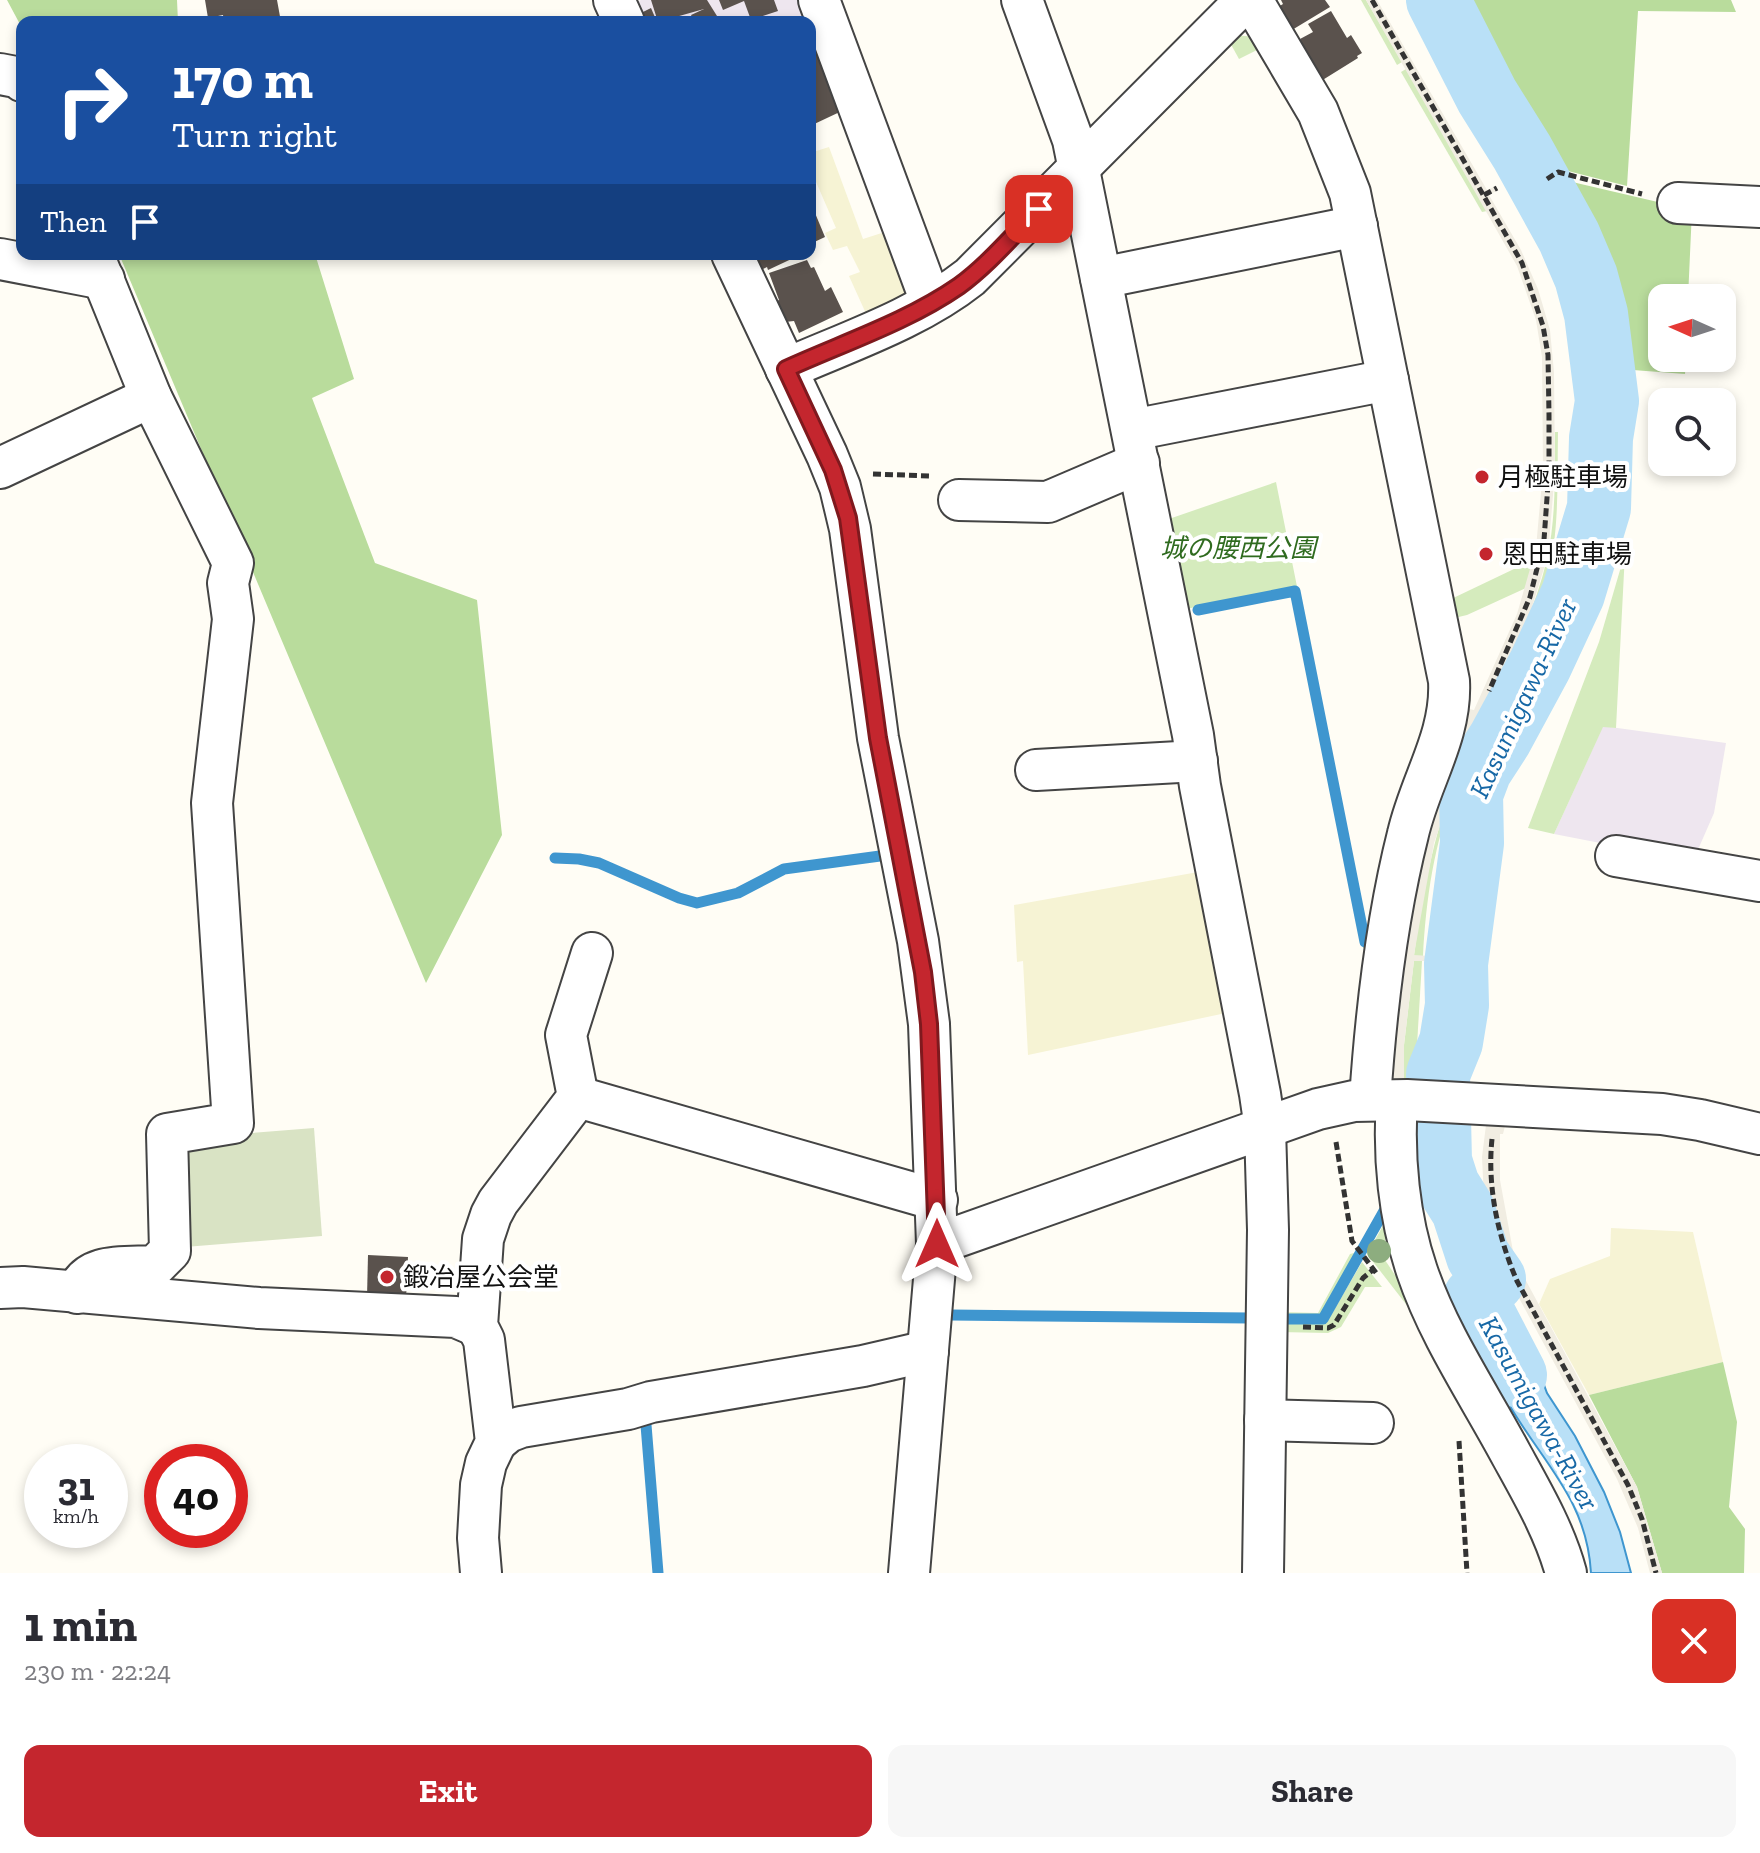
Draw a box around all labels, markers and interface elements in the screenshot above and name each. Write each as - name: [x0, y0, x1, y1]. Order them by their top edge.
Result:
- text: 170 m: [172, 45, 313, 112]
- icon: right: [40, 48, 144, 152]
- text: Turn right: [172, 113, 337, 156]
- pin: [1005, 175, 1073, 243]
- icon: arrive: [1017, 187, 1061, 231]
- icon: arrive: [123, 200, 167, 244]
- text: Then: [40, 204, 107, 240]
- north arrow: [1648, 284, 1736, 372]
- map controls: [1648, 284, 1736, 476]
- button: search: [1648, 388, 1736, 476]
- place label: 月極駐車場: [1498, 461, 1628, 493]
- marker: 月極駐車場: [1473, 468, 1491, 486]
- park label: 城の腰西公園: [1160, 532, 1320, 564]
- place label: 恩田駐車場: [1502, 538, 1632, 570]
- marker: 恩田駐車場: [1477, 545, 1495, 563]
- water label: Kasumigawa-River: [1462, 593, 1584, 803]
- position arrow: [895, 1202, 979, 1286]
- place label: 鍛冶屋公会堂: [403, 1261, 559, 1293]
- marker: 鍛冶屋公会堂: [378, 1268, 396, 1286]
- water label: Kasumigawa-River: [1472, 1310, 1606, 1516]
- speed limit sign: 40: [144, 1444, 248, 1548]
- text: 31: [57, 1462, 95, 1510]
- text: km/h: [53, 1504, 99, 1528]
- text: 1 min: [24, 1596, 137, 1653]
- button: close: [1652, 1599, 1736, 1683]
- text: 230 m · 22:24: [24, 1655, 171, 1687]
- button: Exit: [24, 1745, 872, 1837]
- button: Share: [888, 1745, 1736, 1837]

